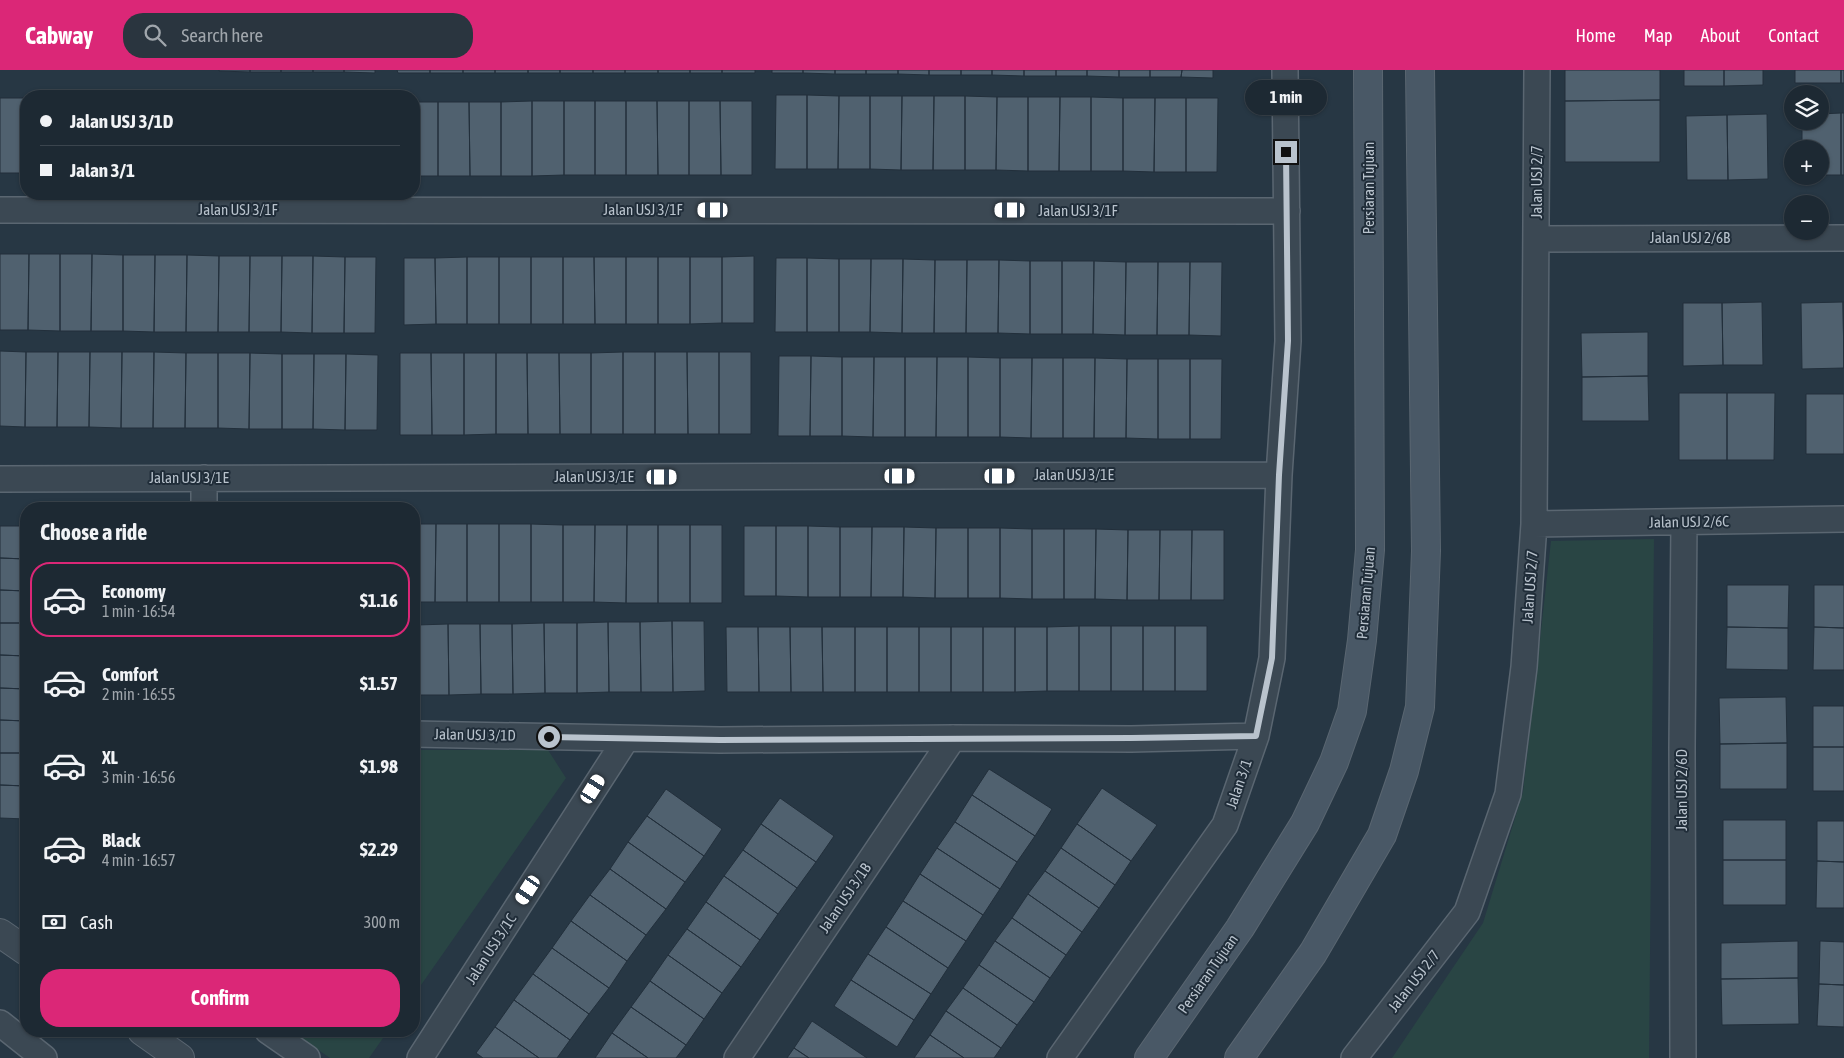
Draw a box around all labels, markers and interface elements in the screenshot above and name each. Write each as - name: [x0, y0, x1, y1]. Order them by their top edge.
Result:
- search box: [123, 13, 473, 58]
- icon: search: [141, 21, 169, 49]
- text: Cabway: [25, 22, 93, 49]
- text: Search here: [181, 24, 263, 46]
- text: Home: [1576, 25, 1616, 46]
- text: Map: [1644, 25, 1673, 46]
- text: About: [1701, 25, 1740, 46]
- text: Contact: [1768, 25, 1819, 46]
- callout: 1 min: [1245, 79, 1327, 114]
- map controls: [1784, 85, 1829, 240]
- button: layers: [1784, 85, 1829, 130]
- text: 1 min: [1270, 88, 1302, 106]
- text: Jalan USJ 3/1D: [70, 110, 173, 132]
- button: +: [1784, 140, 1829, 185]
- route end: [1275, 141, 1297, 163]
- street label: Persiaran Tujuan: [1360, 142, 1377, 234]
- street label: Jalan USJ 2/7: [1528, 145, 1545, 219]
- text: Jalan 3/1: [70, 159, 135, 181]
- button: −: [1784, 195, 1829, 240]
- street label: Jalan USJ 3/1F: [198, 201, 278, 218]
- street label: Jalan USJ 3/1F: [603, 201, 683, 218]
- street label: Jalan USJ 3/1F: [1038, 202, 1118, 219]
- car: [698, 203, 728, 218]
- car: [995, 203, 1025, 218]
- street label: Jalan USJ 2/6B: [1650, 229, 1730, 246]
- street label: Jalan USJ 3/1E: [1034, 466, 1114, 483]
- street label: Jalan USJ 3/1E: [554, 468, 634, 485]
- street label: Jalan USJ 3/1E: [149, 469, 229, 486]
- car: [885, 469, 915, 484]
- car: [985, 469, 1015, 484]
- car: [647, 470, 677, 485]
- street label: Jalan USJ 2/6C: [1649, 512, 1729, 531]
- text: Choose a ride: [40, 519, 147, 545]
- street label: Persiaran Tujuan: [1353, 546, 1378, 640]
- street label: Jalan USJ 2/7: [1518, 550, 1541, 624]
- icon: car: [42, 577, 87, 622]
- text: Economy: [102, 580, 166, 602]
- text: $1.16: [360, 589, 398, 611]
- text: 1 min · 16:54: [102, 602, 175, 620]
- icon: car: [42, 660, 87, 705]
- text: Comfort: [102, 663, 158, 685]
- text: $1.57: [360, 672, 398, 694]
- text: 2 min · 16:55: [102, 685, 175, 703]
- street label: Jalan USJ 3/1D: [434, 725, 516, 744]
- route start: [538, 726, 560, 748]
- icon: car: [42, 743, 87, 788]
- text: XL: [102, 746, 118, 768]
- street label: Jalan USJ 2/6D: [1673, 749, 1690, 831]
- text: $1.98: [360, 755, 398, 777]
- street label: Jalan 3/1: [1222, 757, 1255, 811]
- text: 3 min · 16:56: [102, 768, 175, 786]
- car: [578, 772, 607, 806]
- icon: car: [42, 826, 87, 871]
- text: Black: [102, 829, 140, 851]
- text: $2.29: [360, 838, 398, 860]
- text: 4 min · 16:57: [102, 851, 175, 869]
- street label: Jalan USJ 3/1B: [815, 860, 874, 936]
- car: [513, 873, 542, 907]
- icon: cash: [40, 908, 68, 936]
- street label: Jalan USJ 3/1C: [462, 910, 520, 987]
- text: Cash: [80, 911, 113, 933]
- text: 300 m: [364, 913, 400, 931]
- street label: Persiaran Tujuan: [1174, 931, 1241, 1017]
- street label: Jalan USJ 2/7: [1384, 947, 1443, 1015]
- button: Confirm: [40, 969, 400, 1027]

